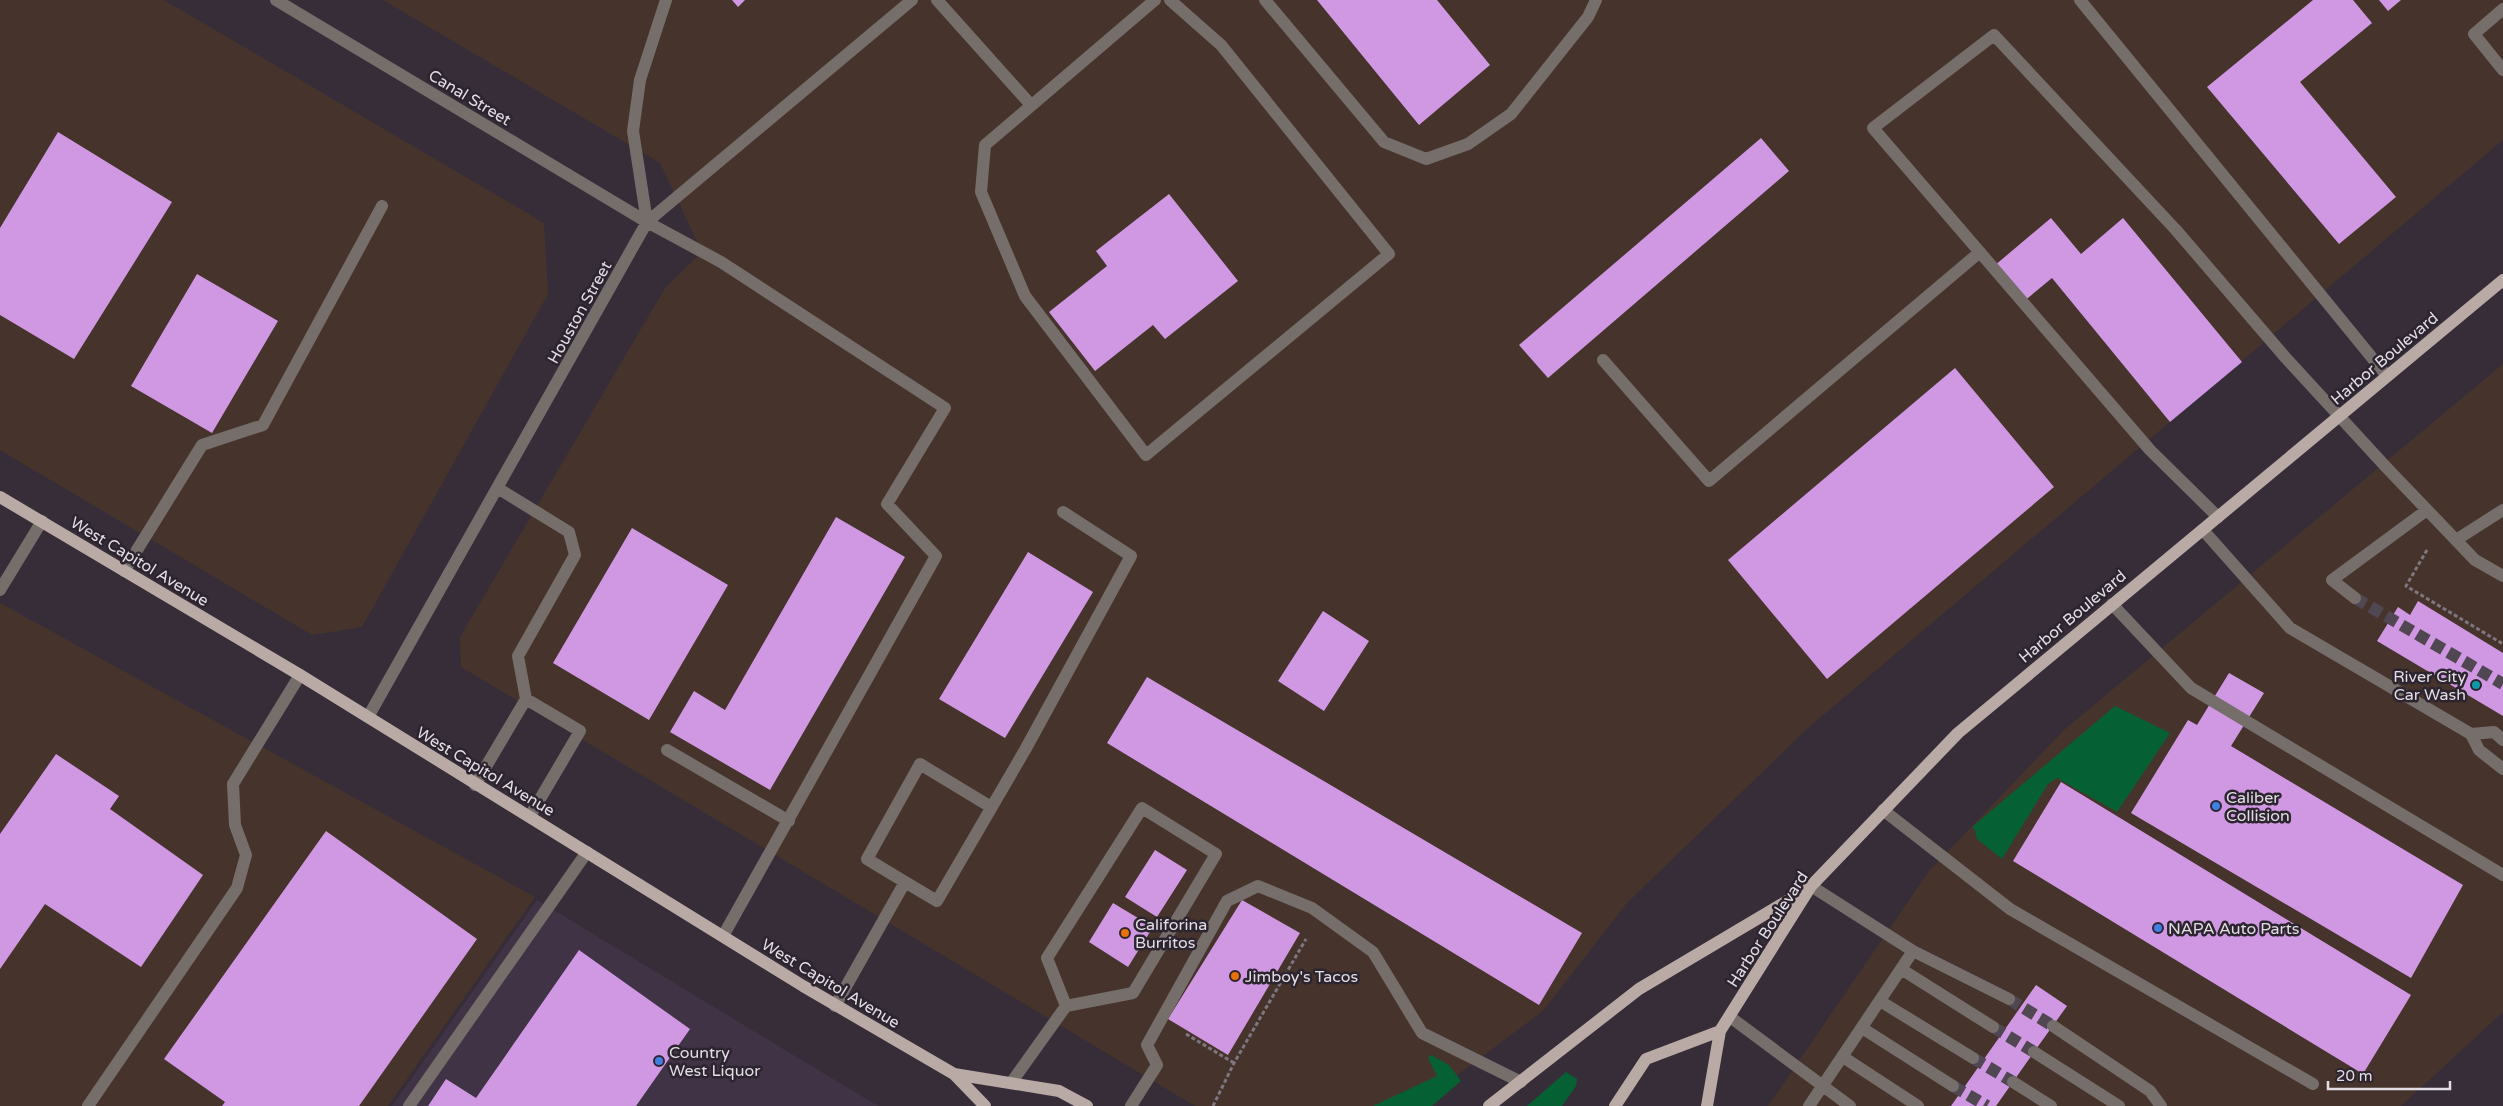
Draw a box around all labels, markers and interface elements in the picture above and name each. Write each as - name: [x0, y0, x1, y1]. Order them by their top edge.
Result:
- street label: Canal Street: [425, 65, 514, 130]
- street label: Houston Street: [543, 258, 616, 367]
- street label: Harbor Boulevard: [2327, 308, 2442, 410]
- street label: West Capitol Avenue: [67, 513, 212, 611]
- street label: Harbor Boulevard: [2015, 566, 2130, 668]
- place label: River City Car Wash: [2393, 667, 2466, 705]
- marker: River City Car Wash: [2470, 679, 2482, 691]
- street label: West Capitol Avenue: [413, 723, 558, 821]
- place label: Caliber Collision: [2226, 788, 2290, 826]
- marker: Caliber Collision: [2210, 800, 2222, 812]
- street label: Harbor Boulevard: [1723, 868, 1813, 991]
- place label: Califorina Burritos: [1135, 915, 1207, 953]
- place label: NAPA Auto Parts: [2168, 919, 2300, 939]
- marker: NAPA Auto Parts: [2152, 922, 2164, 934]
- marker: Califorina Burritos: [1119, 927, 1131, 939]
- street label: West Capitol Avenue: [758, 935, 903, 1033]
- place label: Jimboy's Tacos: [1245, 967, 1358, 987]
- marker: Jimboy's Tacos: [1229, 970, 1241, 982]
- place label: Country West Liquor: [669, 1043, 761, 1081]
- marker: Country West Liquor: [653, 1055, 665, 1067]
- scale bar: [2328, 1058, 2450, 1090]
- text: 20 m: [2336, 1067, 2373, 1085]

